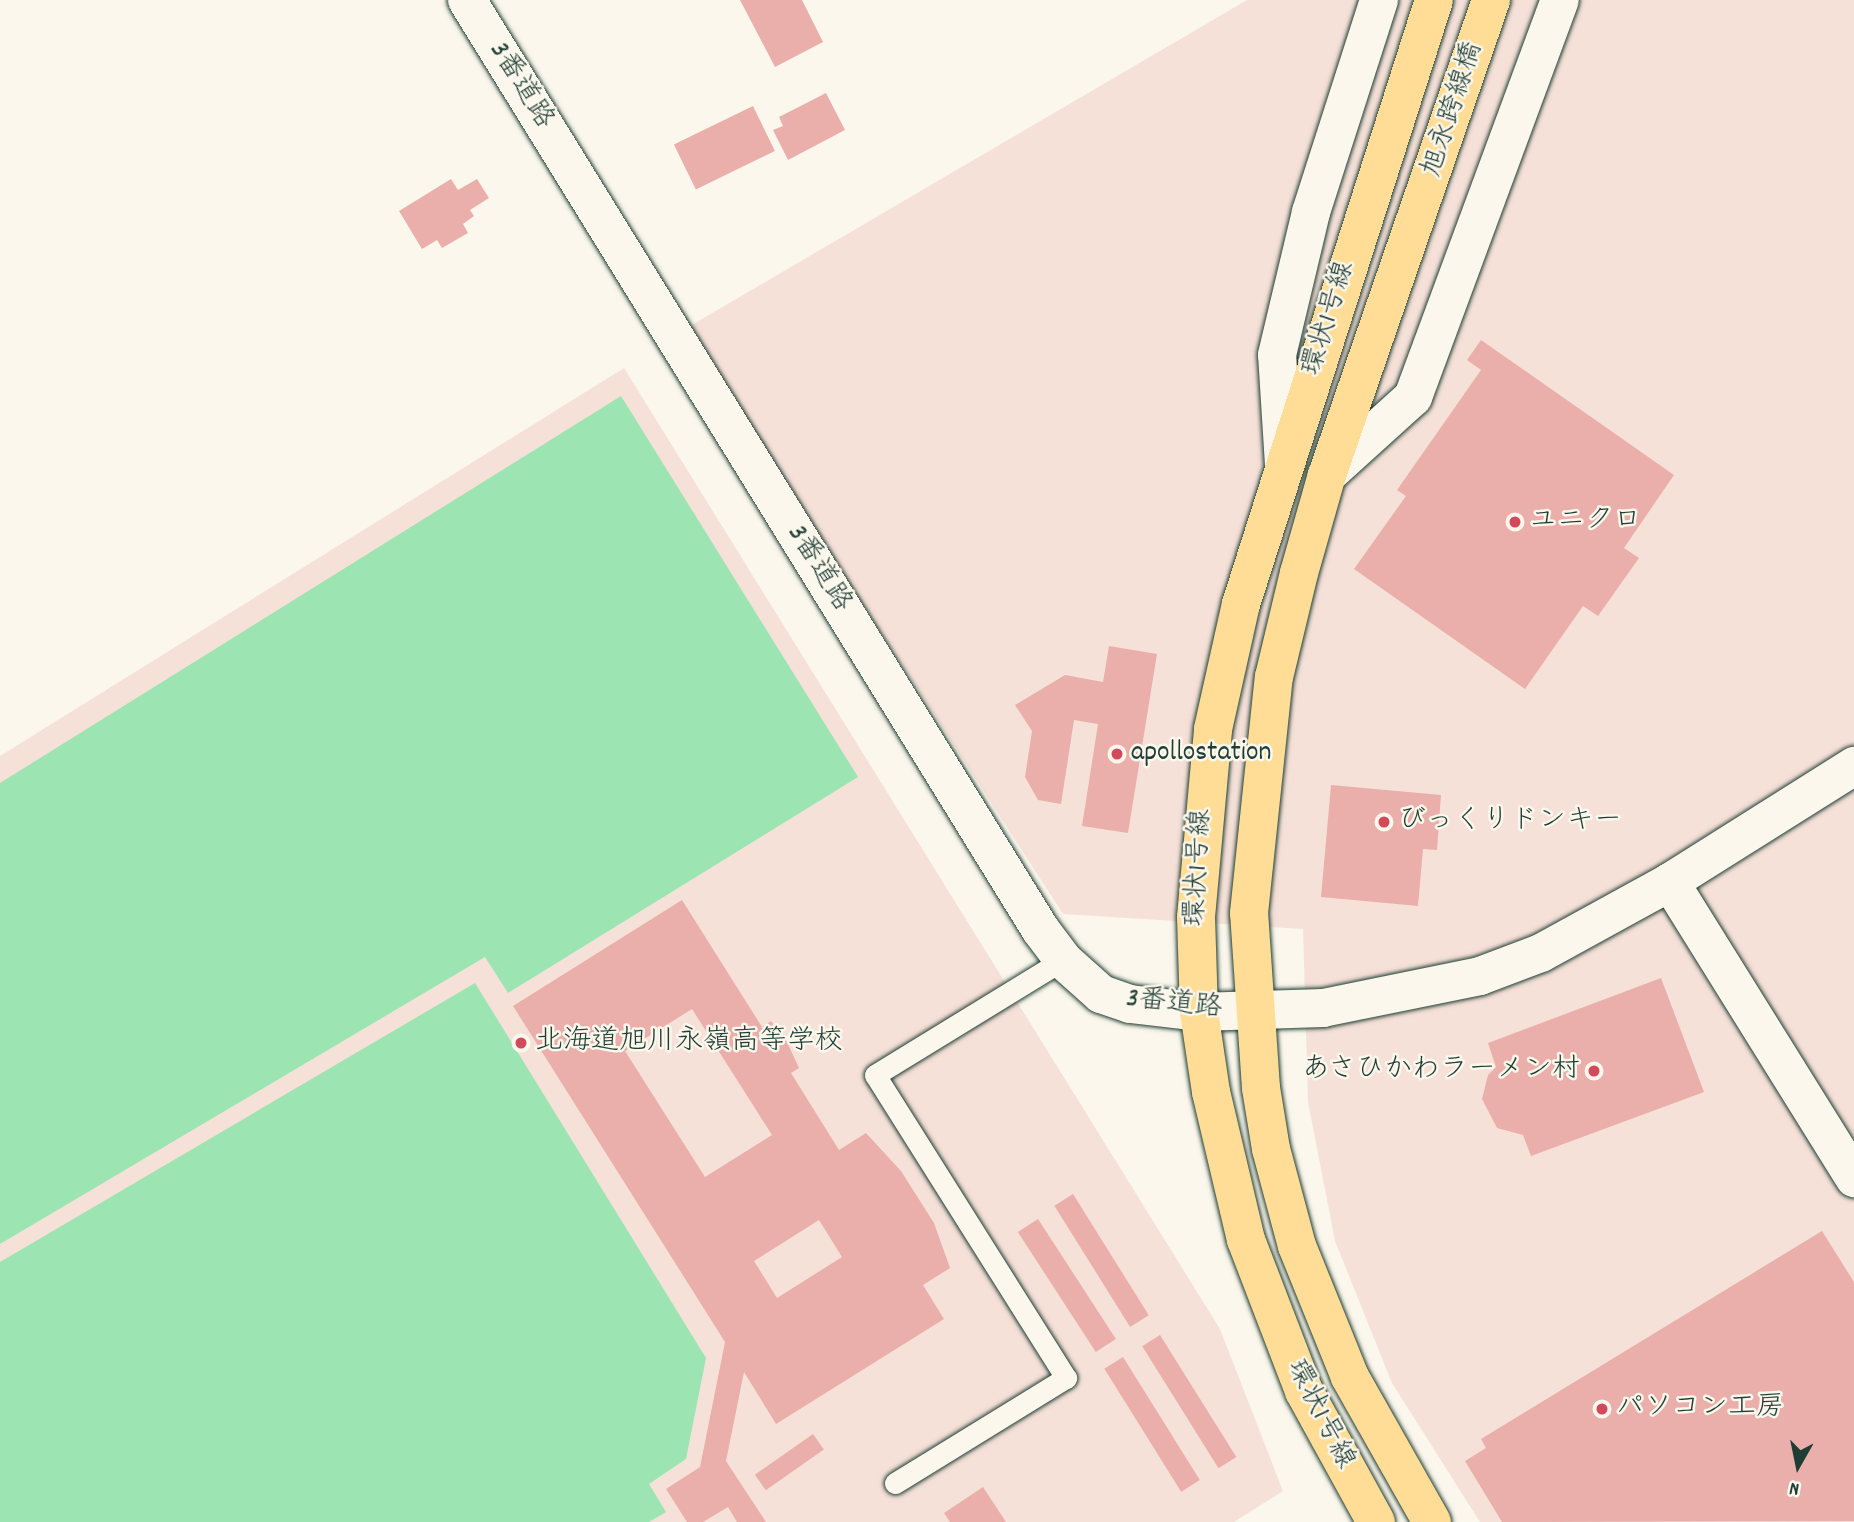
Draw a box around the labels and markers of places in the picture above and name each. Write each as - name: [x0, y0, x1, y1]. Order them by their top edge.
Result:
- place label: ユニクロ: [1529, 505, 1641, 539]
- marker: ユニクロ: [1507, 514, 1523, 530]
- place label: apollostation: [1131, 737, 1271, 771]
- marker: apollostation: [1109, 746, 1125, 762]
- place label: びっくりドンキー: [1398, 805, 1622, 839]
- marker: びっくりドンキー: [1376, 814, 1392, 830]
- place label: 北海道旭川永嶺高等学校: [535, 1026, 843, 1060]
- marker: 北海道旭川永嶺高等学校: [513, 1035, 529, 1051]
- place label: あさひかわラーメン村: [1300, 1054, 1580, 1088]
- marker: あさひかわラーメン村: [1586, 1063, 1602, 1079]
- place label: パソコン工房: [1616, 1392, 1784, 1426]
- marker: パソコン工房: [1594, 1401, 1610, 1417]

